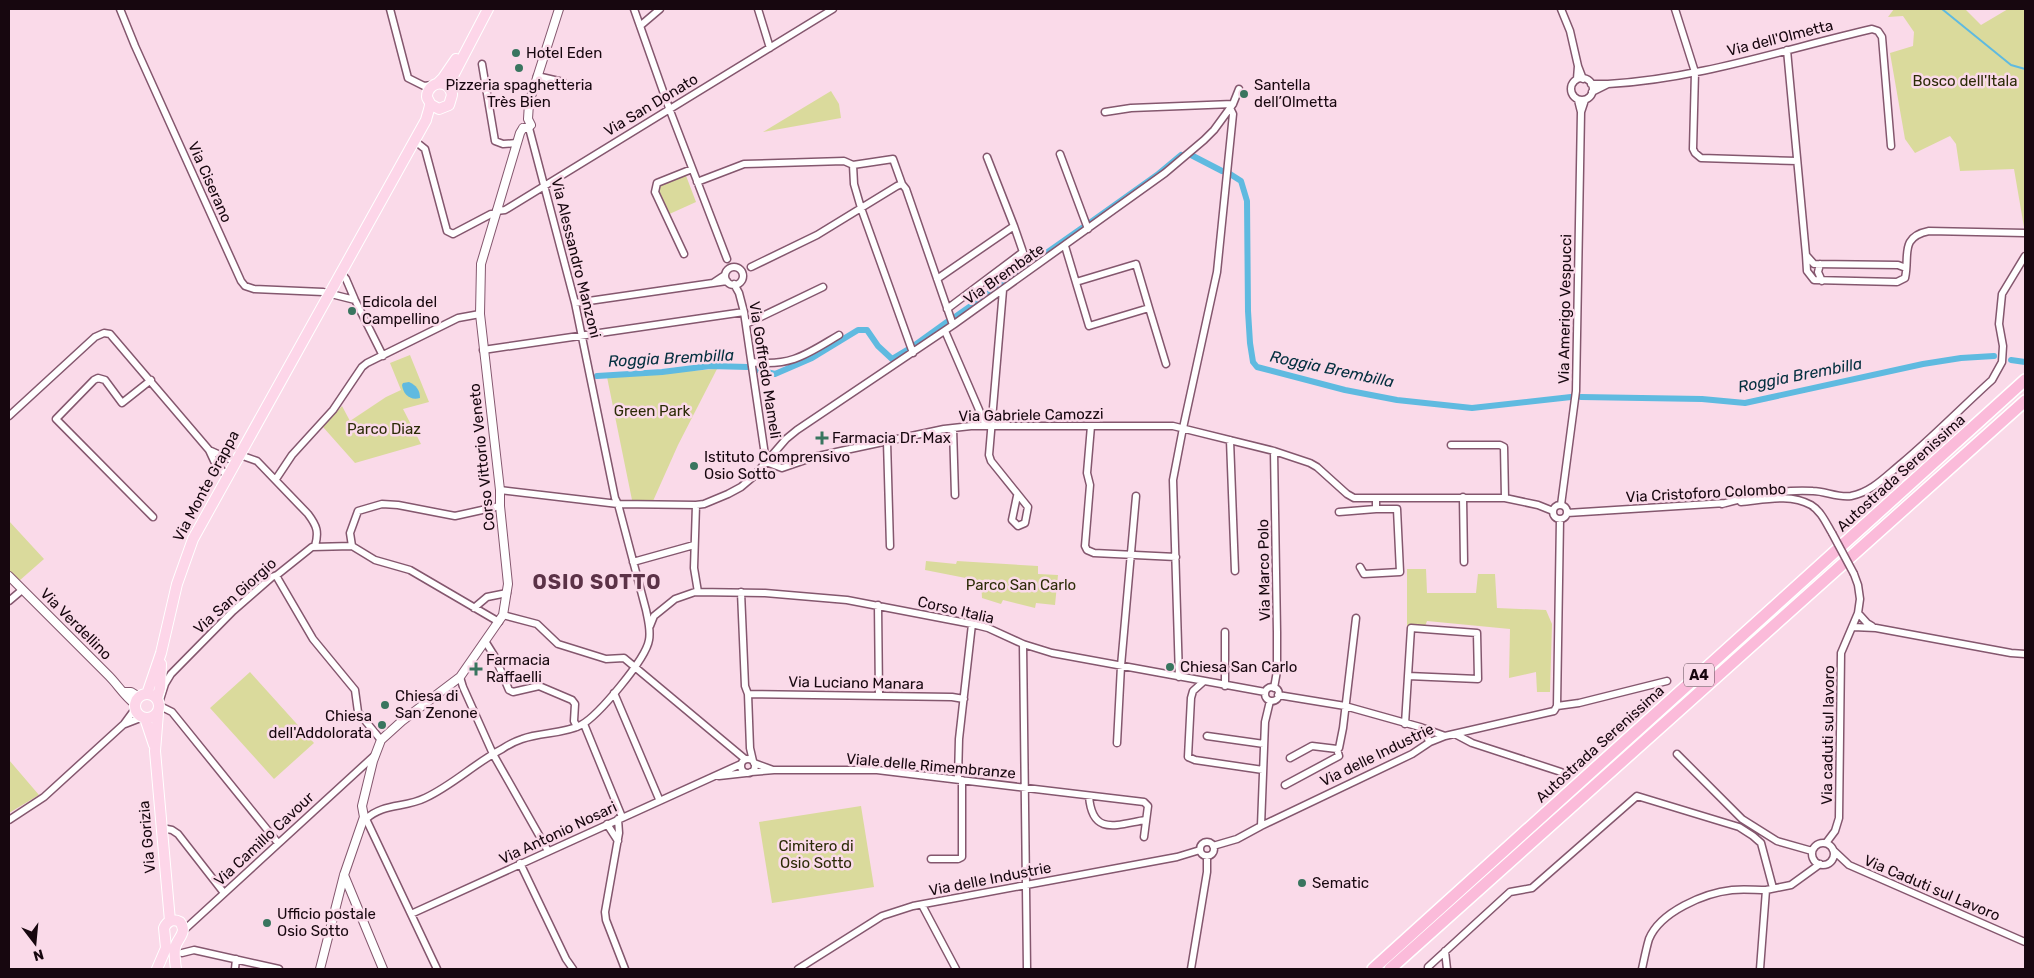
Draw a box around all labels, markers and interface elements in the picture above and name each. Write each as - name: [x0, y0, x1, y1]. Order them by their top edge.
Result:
- street label: Via dell'Olmetta: [1725, 16, 1835, 60]
- place label: Hotel Eden: [526, 44, 602, 62]
- marker: Hotel Eden: [510, 47, 522, 59]
- marker: Pizzeria spaghetteria Très Bien: [513, 62, 525, 74]
- street label: Via San Donato: [601, 70, 701, 140]
- park label: Bosco dell'Itala: [1913, 72, 2017, 90]
- place label: Pizzeria spaghetteria Très Bien: [445, 76, 593, 111]
- place label: Santella dell’Olmetta: [1254, 76, 1337, 111]
- marker: Santella dell’Olmetta: [1238, 88, 1250, 100]
- street label: Via Ciserano: [184, 139, 236, 225]
- street label: Via Alessandro Manzoni: [547, 176, 605, 340]
- street label: Via Amerigo Vespucci: [1555, 234, 1575, 384]
- street label: Via Brembate: [960, 240, 1048, 308]
- place label: Edicola del Campellino: [362, 293, 440, 328]
- street label: Via Goffredo Mameli: [745, 300, 785, 440]
- marker: Edicola del Campellino: [346, 305, 358, 317]
- water label: Roggia Brembilla: [607, 345, 735, 371]
- water label: Roggia Brembilla: [1268, 347, 1396, 391]
- water label: Roggia Brembilla: [1736, 354, 1864, 396]
- street label: Corso Vittorio Veneto: [465, 382, 499, 532]
- park label: Green Park: [614, 402, 691, 420]
- street label: Via Gabriele Camozzi: [958, 405, 1104, 425]
- street label: Autostrada Serenissima: [1833, 411, 1969, 535]
- park label: Parco Diaz: [347, 420, 421, 438]
- street label: Via Monte Grappa: [169, 427, 243, 545]
- place label: Farmacia Dr. Max: [832, 429, 951, 447]
- marker: Farmacia Dr. Max: [816, 432, 828, 444]
- place label: Istituto Comprensivo Osio Sotto: [704, 448, 850, 483]
- marker: Istituto Comprensivo Osio Sotto: [688, 460, 700, 472]
- street label: Via Cristoforo Colombo: [1625, 480, 1787, 506]
- street label: Via Marco Polo: [1254, 519, 1274, 621]
- street label: Via San Giorgio: [190, 554, 280, 638]
- district label: OSIO SOTTO: [533, 570, 662, 594]
- park label: Parco San Carlo: [966, 576, 1076, 594]
- street label: Via Verdellino: [36, 584, 116, 664]
- street label: Corso Italia: [916, 592, 996, 628]
- place label: Farmacia Raffaelli: [486, 651, 550, 686]
- place label: Chiesa San Carlo: [1180, 658, 1297, 676]
- marker: Chiesa San Carlo: [1164, 661, 1176, 673]
- marker: Farmacia Raffaelli: [470, 663, 482, 675]
- road number: A4: [1684, 664, 1714, 686]
- street label: Via caduti sul lavoro: [1818, 665, 1838, 805]
- street label: Via Luciano Manara: [788, 673, 924, 693]
- street label: Autostrada Serenissima: [1532, 682, 1668, 806]
- place label: Chiesa di San Zenone: [395, 687, 478, 722]
- marker: Chiesa di San Zenone: [379, 699, 391, 711]
- place label: Chiesa dell'Addolorata: [269, 707, 372, 742]
- marker: Chiesa dell'Addolorata: [376, 719, 388, 731]
- street label: Via delle Industrie: [1317, 720, 1437, 790]
- street label: Viale delle Rimembranze: [845, 750, 1017, 782]
- street label: Via Camillo Cavour: [210, 788, 318, 890]
- street label: Via Antonio Nosari: [496, 798, 620, 868]
- street label: Via Gorizia: [135, 800, 159, 874]
- park label: Cimitero di Osio Sotto: [778, 837, 854, 872]
- street label: Via Caduti sul Lavoro: [1861, 851, 2003, 925]
- street label: Via delle Industrie: [927, 858, 1053, 900]
- place label: Sematic: [1312, 874, 1369, 892]
- marker: Sematic: [1296, 877, 1308, 889]
- place label: Ufficio postale Osio Sotto: [277, 905, 376, 940]
- marker: Ufficio postale Osio Sotto: [261, 917, 273, 929]
- north arrow: [10, 918, 60, 968]
- text: N: [31, 945, 46, 965]

